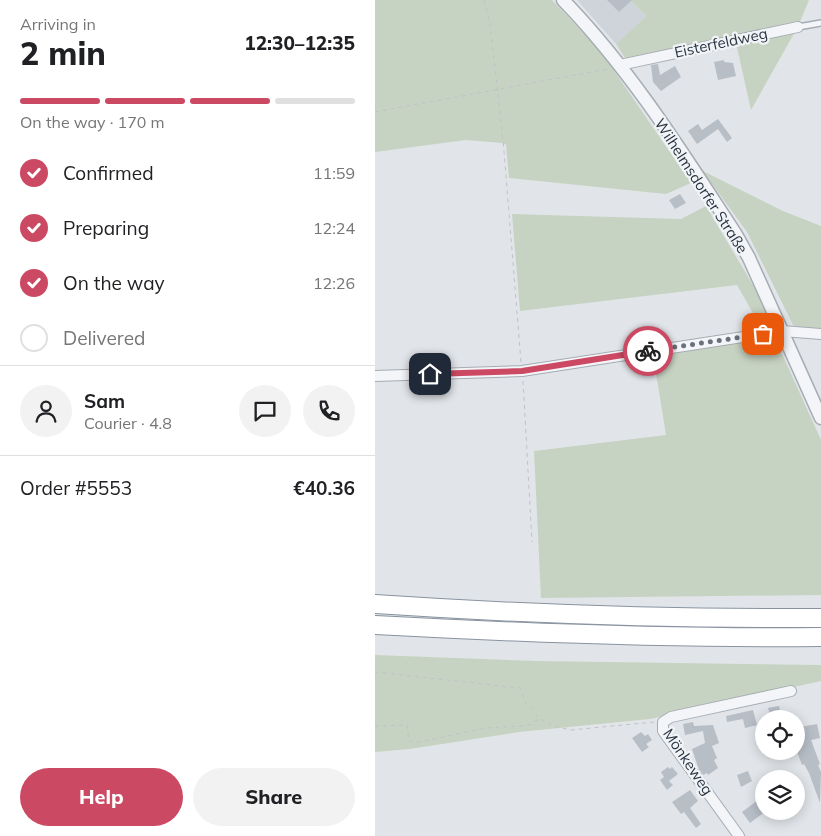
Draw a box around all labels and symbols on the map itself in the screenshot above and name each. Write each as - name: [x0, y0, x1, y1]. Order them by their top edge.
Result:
- street label: Eisterfeldweg: [673, 23, 769, 62]
- street label: Wilhelmsdorfer Straße: [651, 115, 752, 257]
- pin: [742, 313, 784, 355]
- courier: [623, 326, 673, 376]
- pin: [409, 353, 451, 395]
- street label: Mönkeweg: [659, 725, 718, 799]

